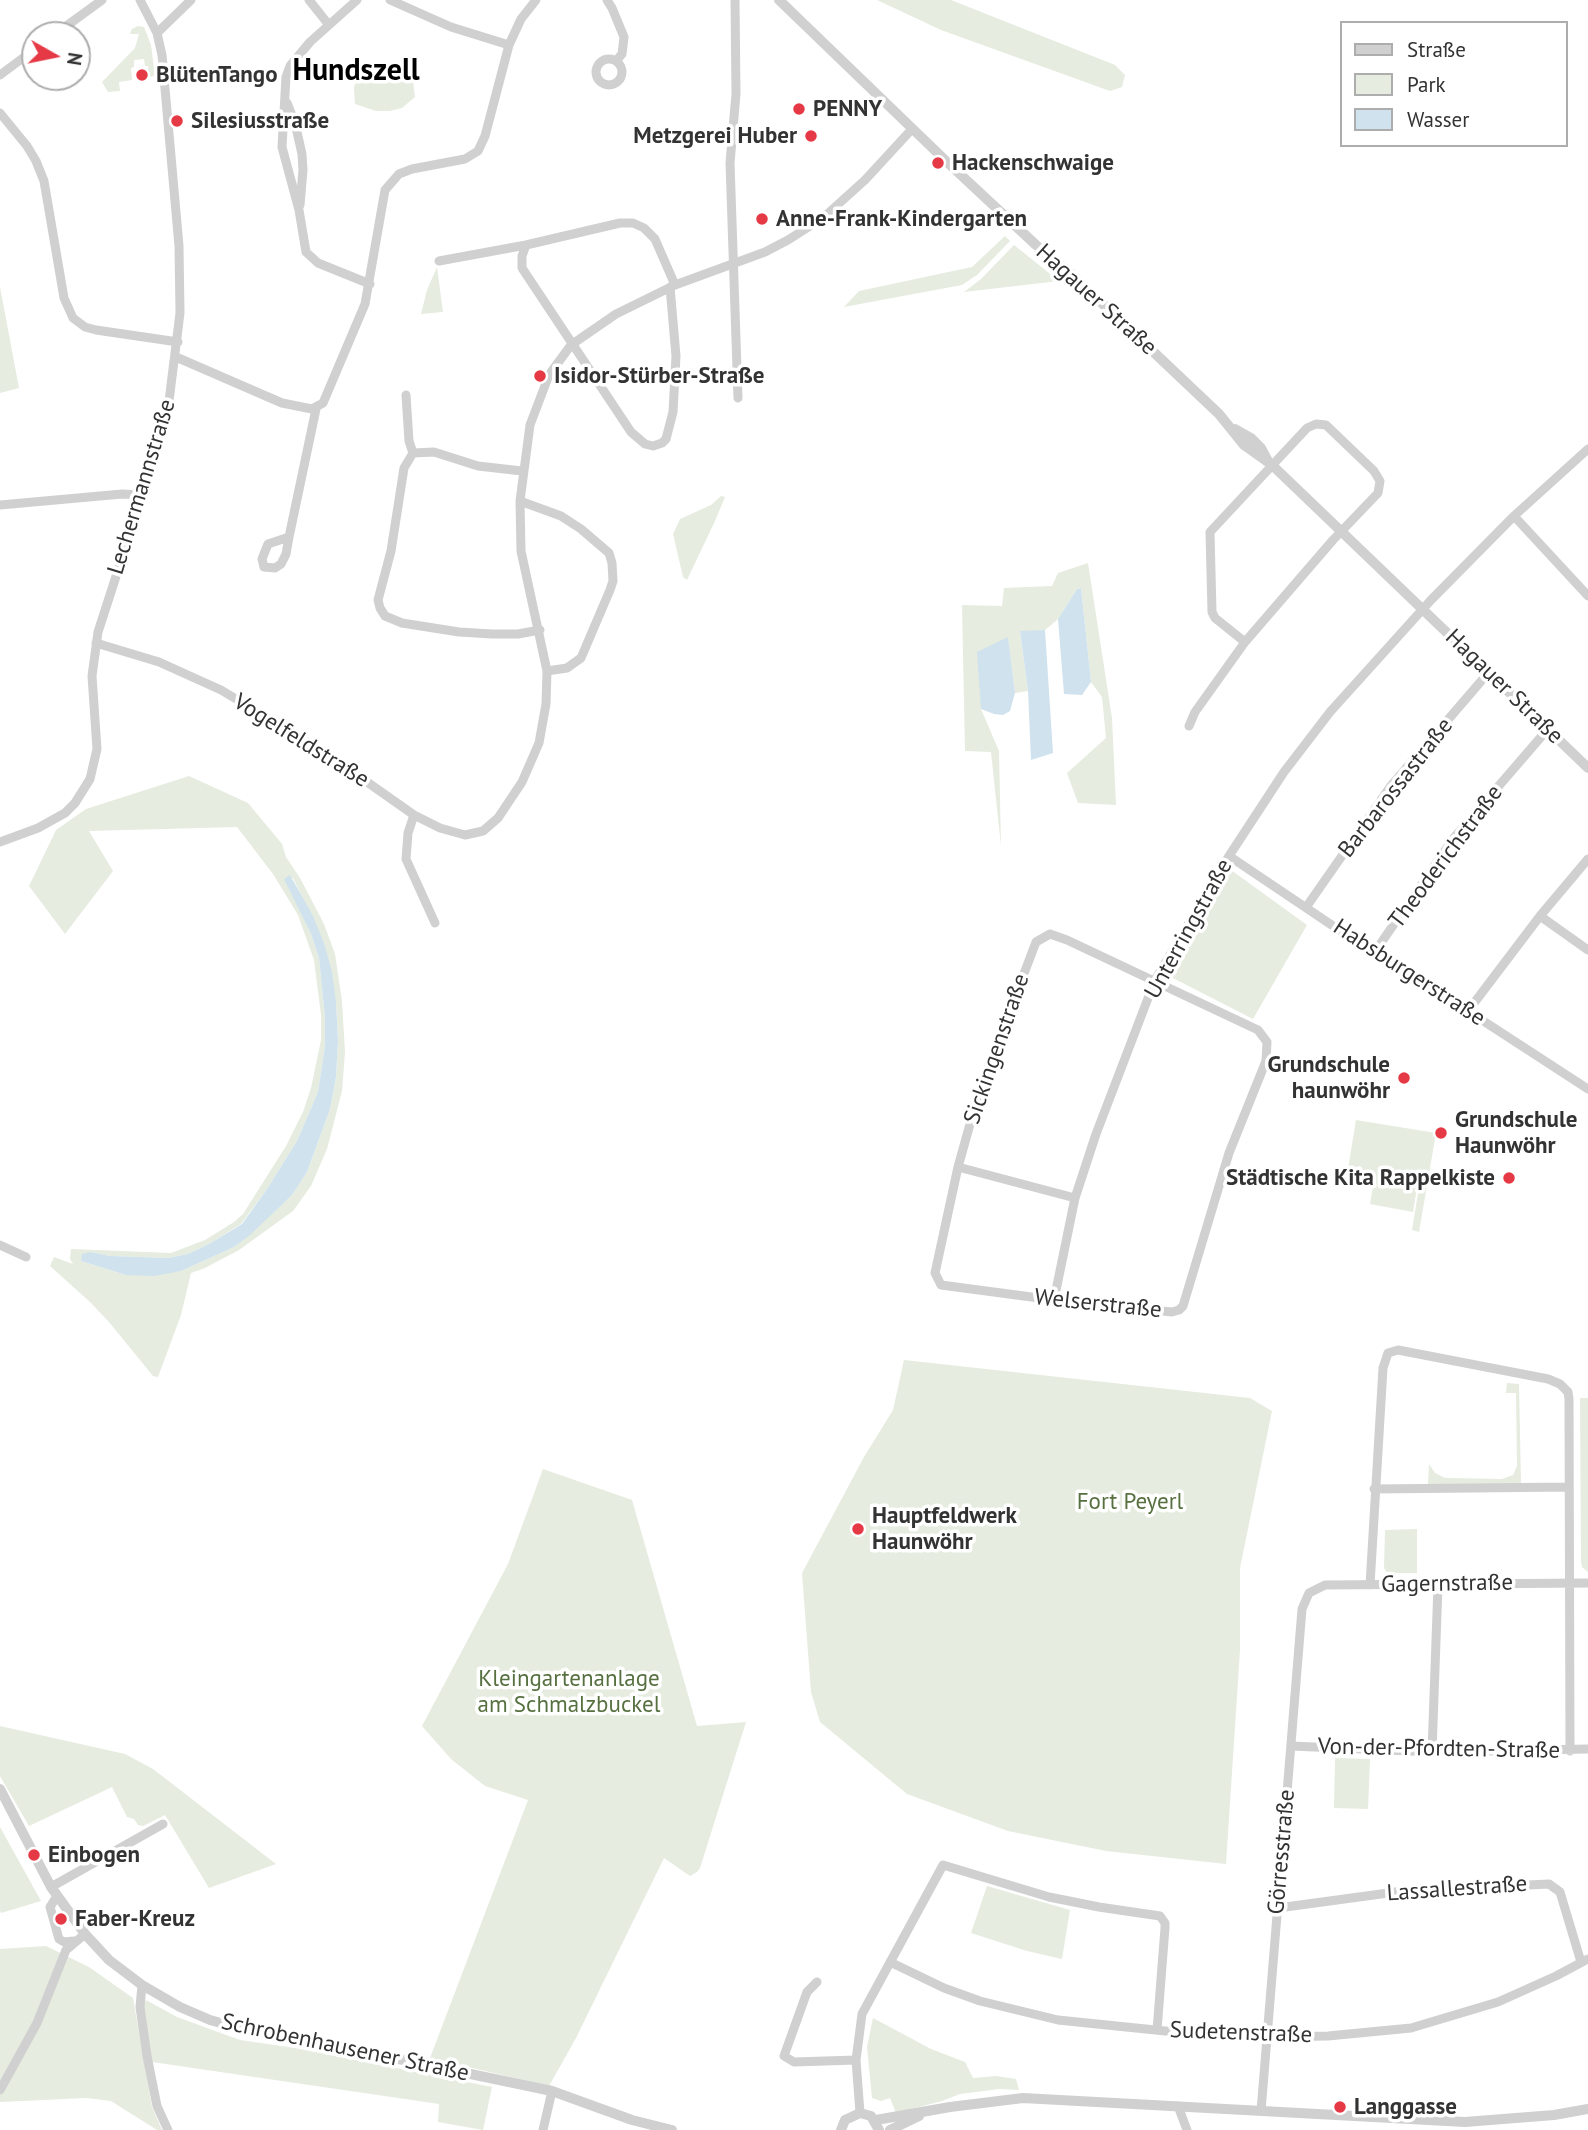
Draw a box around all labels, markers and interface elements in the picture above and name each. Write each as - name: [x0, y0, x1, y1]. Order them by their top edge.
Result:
- north arrow: [21, 21, 91, 91]
- legend: [1340, 21, 1567, 147]
- text: Straße: [1407, 36, 1466, 63]
- text: N: [62, 51, 88, 67]
- district label: Hundszell: [292, 53, 420, 89]
- place label: BlütenTango: [156, 61, 278, 89]
- marker: BlütenTango: [134, 67, 150, 83]
- text: Park: [1407, 71, 1446, 98]
- place label: PENNY: [813, 95, 882, 123]
- marker: PENNY: [791, 101, 807, 117]
- text: Wasser: [1407, 106, 1469, 133]
- place label: Silesiusstraße: [191, 107, 329, 135]
- marker: Silesiusstraße: [169, 113, 185, 129]
- place label: Metzgerei Huber: [633, 122, 797, 150]
- marker: Metzgerei Huber: [803, 128, 819, 144]
- place label: Hackenschwaige: [952, 149, 1114, 177]
- marker: Hackenschwaige: [930, 155, 946, 171]
- place label: Anne-Frank-Kindergarten: [776, 205, 1027, 233]
- marker: Anne-Frank-Kindergarten: [754, 211, 770, 227]
- street label: Hagauer Straße: [1030, 238, 1162, 362]
- place label: Isidor-Stürber-Straße: [554, 362, 764, 390]
- marker: Isidor-Stürber-Straße: [532, 368, 548, 384]
- street label: Lechermannstraße: [102, 396, 182, 578]
- street label: Hagauer Straße: [1439, 624, 1569, 750]
- street label: Vogelfeldstraße: [228, 688, 374, 794]
- street label: Barbarossastraße: [1333, 713, 1459, 863]
- street label: Theoderichstraße: [1383, 780, 1509, 934]
- street label: Unterringstraße: [1139, 854, 1239, 1004]
- street label: Habsburgerstraße: [1328, 914, 1490, 1032]
- street label: Sickingenstraße: [958, 970, 1036, 1128]
- place label: Grundschule haunwöhr: [1268, 1051, 1390, 1105]
- marker: Grundschule haunwöhr: [1396, 1070, 1412, 1086]
- place label: Grundschule Haunwöhr: [1455, 1106, 1577, 1160]
- marker: Grundschule Haunwöhr: [1433, 1125, 1449, 1141]
- place label: Städtische Kita Rappelkiste: [1226, 1164, 1495, 1192]
- marker: Städtische Kita Rappelkiste: [1501, 1170, 1517, 1186]
- street label: Welserstraße: [1033, 1284, 1163, 1324]
- park label: Fort Peyerl: [1077, 1488, 1183, 1516]
- place label: Hauptfeldwerk Haunwöhr: [872, 1502, 1017, 1556]
- marker: Hauptfeldwerk Haunwöhr: [850, 1521, 866, 1537]
- street label: Gagernstraße: [1381, 1569, 1513, 1599]
- park label: Kleingartenanlage am Schmalzbuckel: [478, 1665, 660, 1719]
- street label: Von-der-Pfordten-Straße: [1318, 1733, 1560, 1765]
- street label: Görresstraße: [1263, 1788, 1301, 1916]
- place label: Einbogen: [48, 1841, 140, 1869]
- marker: Einbogen: [26, 1847, 42, 1863]
- street label: Lassallestraße: [1386, 1870, 1528, 1908]
- place label: Faber-Kreuz: [75, 1905, 195, 1933]
- marker: Faber-Kreuz: [53, 1911, 69, 1927]
- street label: Schrobenhausener Straße: [219, 2008, 471, 2088]
- street label: Sudetenstraße: [1169, 2017, 1313, 2049]
- place label: Langgasse: [1354, 2093, 1457, 2121]
- marker: Langgasse: [1332, 2099, 1348, 2115]

